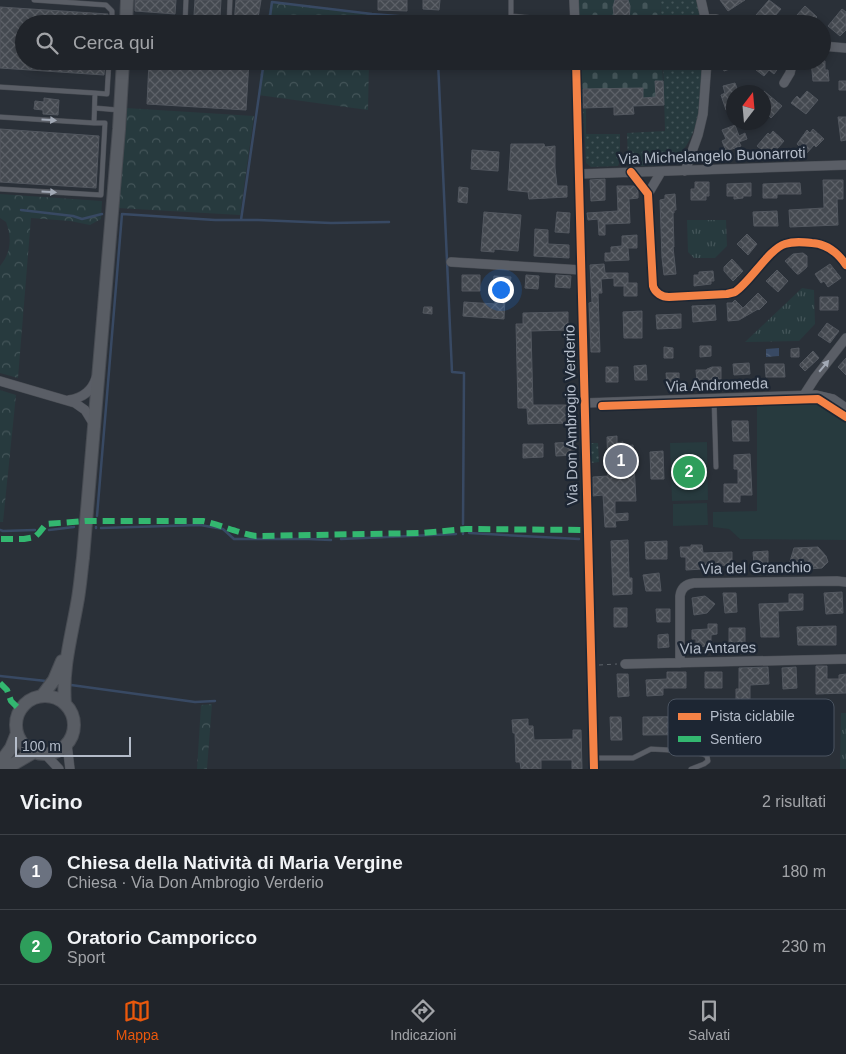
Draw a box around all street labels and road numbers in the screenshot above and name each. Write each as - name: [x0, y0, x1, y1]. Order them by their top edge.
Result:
- street label: Via Michelangelo Buonarroti: [618, 144, 806, 167]
- street label: Via Don Ambrogio Verderio: [560, 325, 581, 505]
- street label: Via Andromeda: [666, 374, 769, 395]
- street label: Via del Granchio: [701, 558, 811, 577]
- street label: Via Antares: [680, 638, 756, 657]

